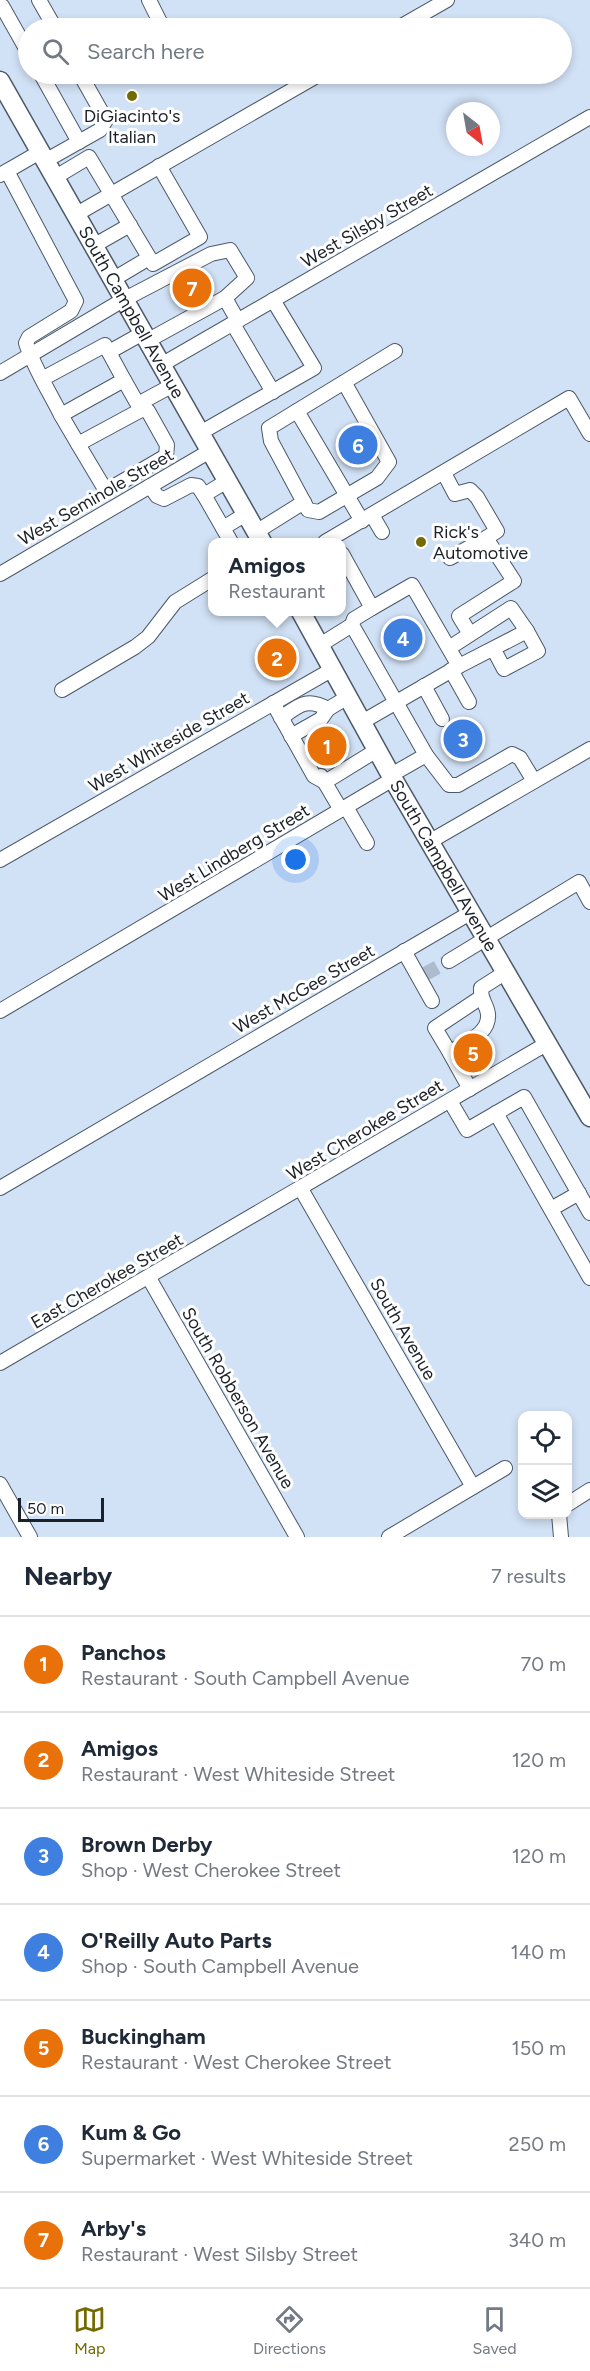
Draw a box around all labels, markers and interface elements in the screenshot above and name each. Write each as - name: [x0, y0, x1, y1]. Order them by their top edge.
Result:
- search box: [18, 18, 572, 84]
- icon: search: [39, 35, 72, 68]
- text: Search here: [87, 38, 205, 65]
- marker: DiGiacinto's Italian: [125, 89, 139, 103]
- north arrow: [446, 102, 500, 156]
- place label: DiGiacinto's Italian: [84, 105, 180, 148]
- street label: West Silsby Street: [297, 179, 437, 273]
- street label: South Campbell Avenue: [74, 222, 189, 402]
- pin: 7: [172, 266, 212, 310]
- pin: 6: [338, 422, 378, 468]
- street label: West Seminole Street: [14, 444, 178, 550]
- place label: Rick's Automotive: [433, 521, 528, 564]
- marker: Rick's Automotive: [414, 535, 428, 549]
- popup: [208, 538, 346, 616]
- text: Amigos: [228, 552, 305, 579]
- text: Restaurant: [228, 579, 326, 603]
- pin: 4: [384, 616, 422, 660]
- pin: 2: [258, 636, 296, 680]
- street label: West Whiteside Street: [85, 687, 253, 797]
- pin: 3: [444, 716, 482, 762]
- pin: 1: [308, 724, 346, 768]
- street label: South Campbell Avenue: [385, 776, 502, 955]
- street label: West Lindberg Street: [155, 799, 314, 907]
- your location: [281, 845, 310, 874]
- street label: West McGee Street: [230, 940, 379, 1038]
- pin: 5: [454, 1030, 492, 1076]
- street label: West Cherokee Street: [283, 1075, 447, 1185]
- street label: East Cherokee Street: [27, 1228, 187, 1333]
- street label: South Avenue: [365, 1274, 441, 1384]
- street label: South Robberson Avenue: [177, 1303, 299, 1493]
- map controls: [518, 1411, 572, 1519]
- button: locate: [518, 1411, 572, 1465]
- button: layers: [518, 1465, 572, 1519]
- scale bar: [18, 1495, 104, 1522]
- text: 50 m: [27, 1499, 64, 1518]
- text: Nearby: [24, 1560, 112, 1592]
- text: 7 results: [491, 1564, 566, 1588]
- text: Panchos: [81, 1639, 166, 1666]
- text: 1: [39, 1652, 48, 1676]
- text: 70 m: [520, 1652, 566, 1676]
- text: Restaurant · South Campbell Avenue: [81, 1666, 409, 1690]
- text: Amigos: [81, 1735, 158, 1762]
- text: 2: [38, 1748, 49, 1772]
- text: 120 m: [512, 1748, 566, 1772]
- text: Restaurant · West Whiteside Street: [81, 1762, 395, 1786]
- text: Brown Derby: [81, 1831, 212, 1858]
- text: 3: [38, 1844, 49, 1868]
- text: 120 m: [512, 1844, 566, 1868]
- text: Shop · West Cherokee Street: [81, 1858, 341, 1882]
- text: O'Reilly Auto Parts: [81, 1927, 272, 1954]
- text: 4: [37, 1940, 50, 1964]
- text: 140 m: [511, 1940, 566, 1964]
- text: Shop · South Campbell Avenue: [81, 1954, 359, 1978]
- text: Buckingham: [81, 2023, 206, 2050]
- text: 5: [38, 2036, 49, 2060]
- text: 150 m: [511, 2036, 566, 2060]
- text: Restaurant · West Cherokee Street: [81, 2050, 392, 2074]
- text: Kum & Go: [81, 2119, 181, 2146]
- text: 6: [38, 2132, 49, 2156]
- text: 250 m: [509, 2132, 566, 2156]
- text: Supermarket · West Whiteside Street: [81, 2146, 413, 2170]
- text: Arby's: [81, 2215, 146, 2242]
- text: 7: [38, 2228, 49, 2252]
- text: 340 m: [508, 2228, 566, 2252]
- text: Restaurant · West Silsby Street: [81, 2242, 358, 2266]
- tab: Map: [73, 2303, 106, 2358]
- tab: Directions: [253, 2303, 326, 2358]
- tab: Saved: [473, 2303, 517, 2358]

